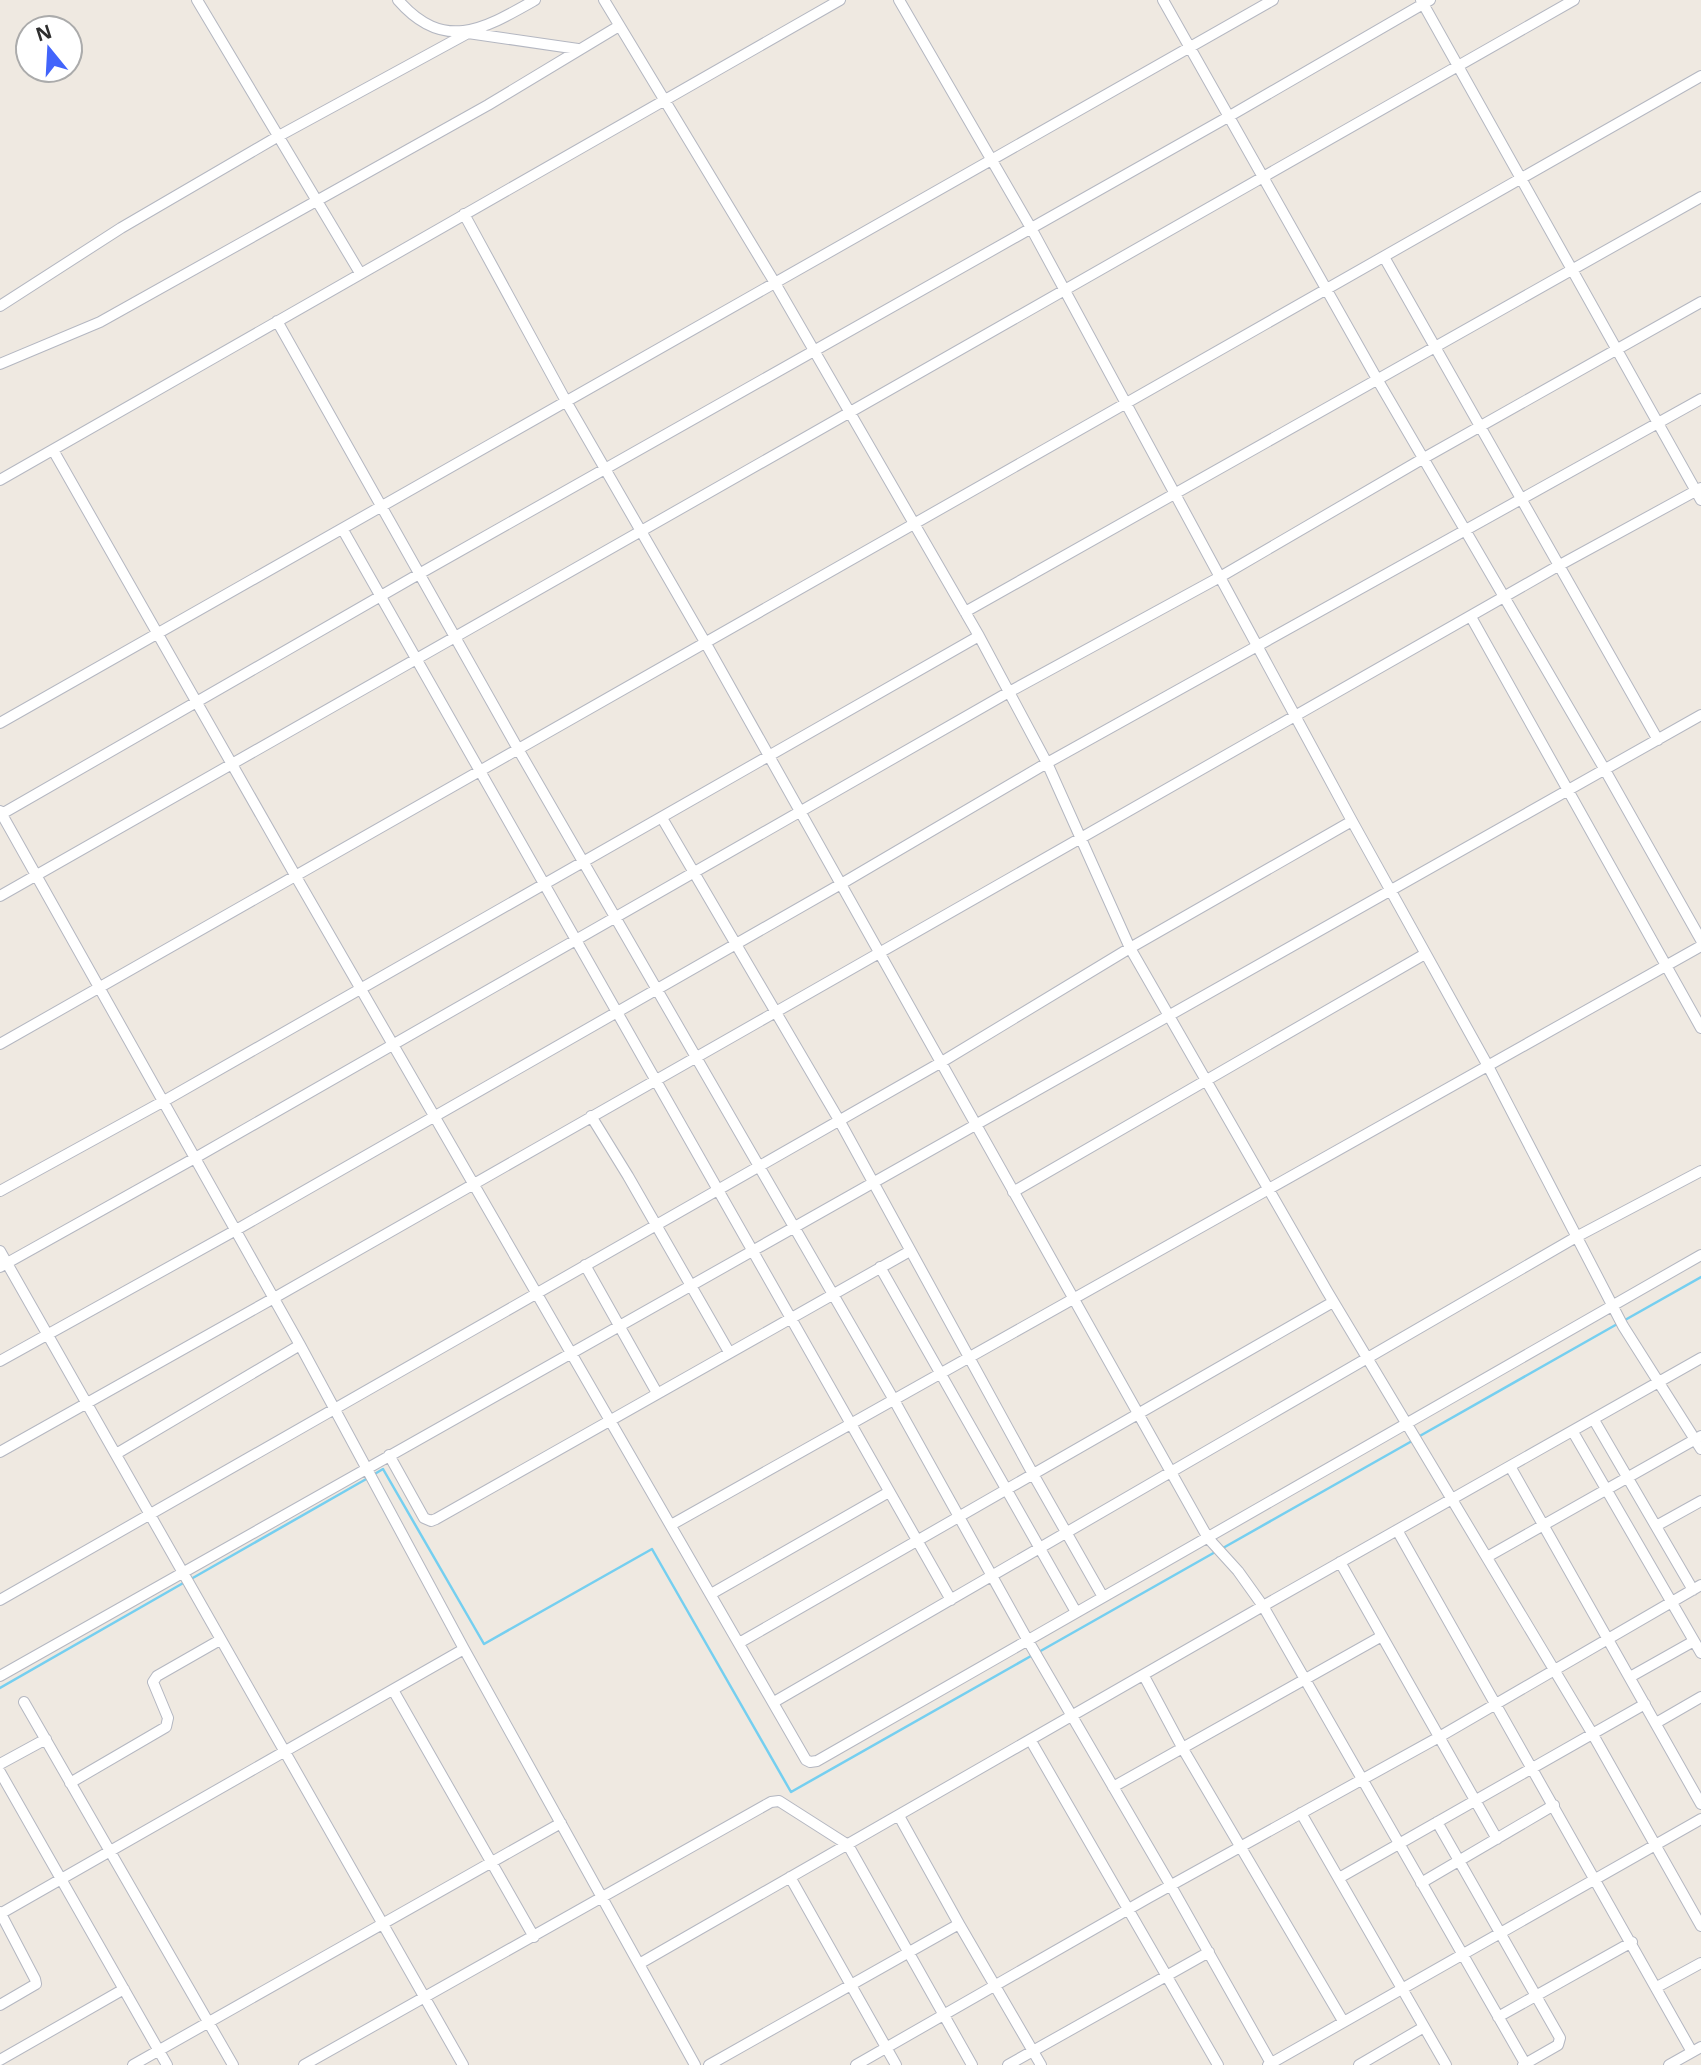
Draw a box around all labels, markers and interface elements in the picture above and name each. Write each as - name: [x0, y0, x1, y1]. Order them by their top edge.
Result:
- north arrow: [14, 14, 84, 84]
- text: N: [32, 18, 55, 48]

